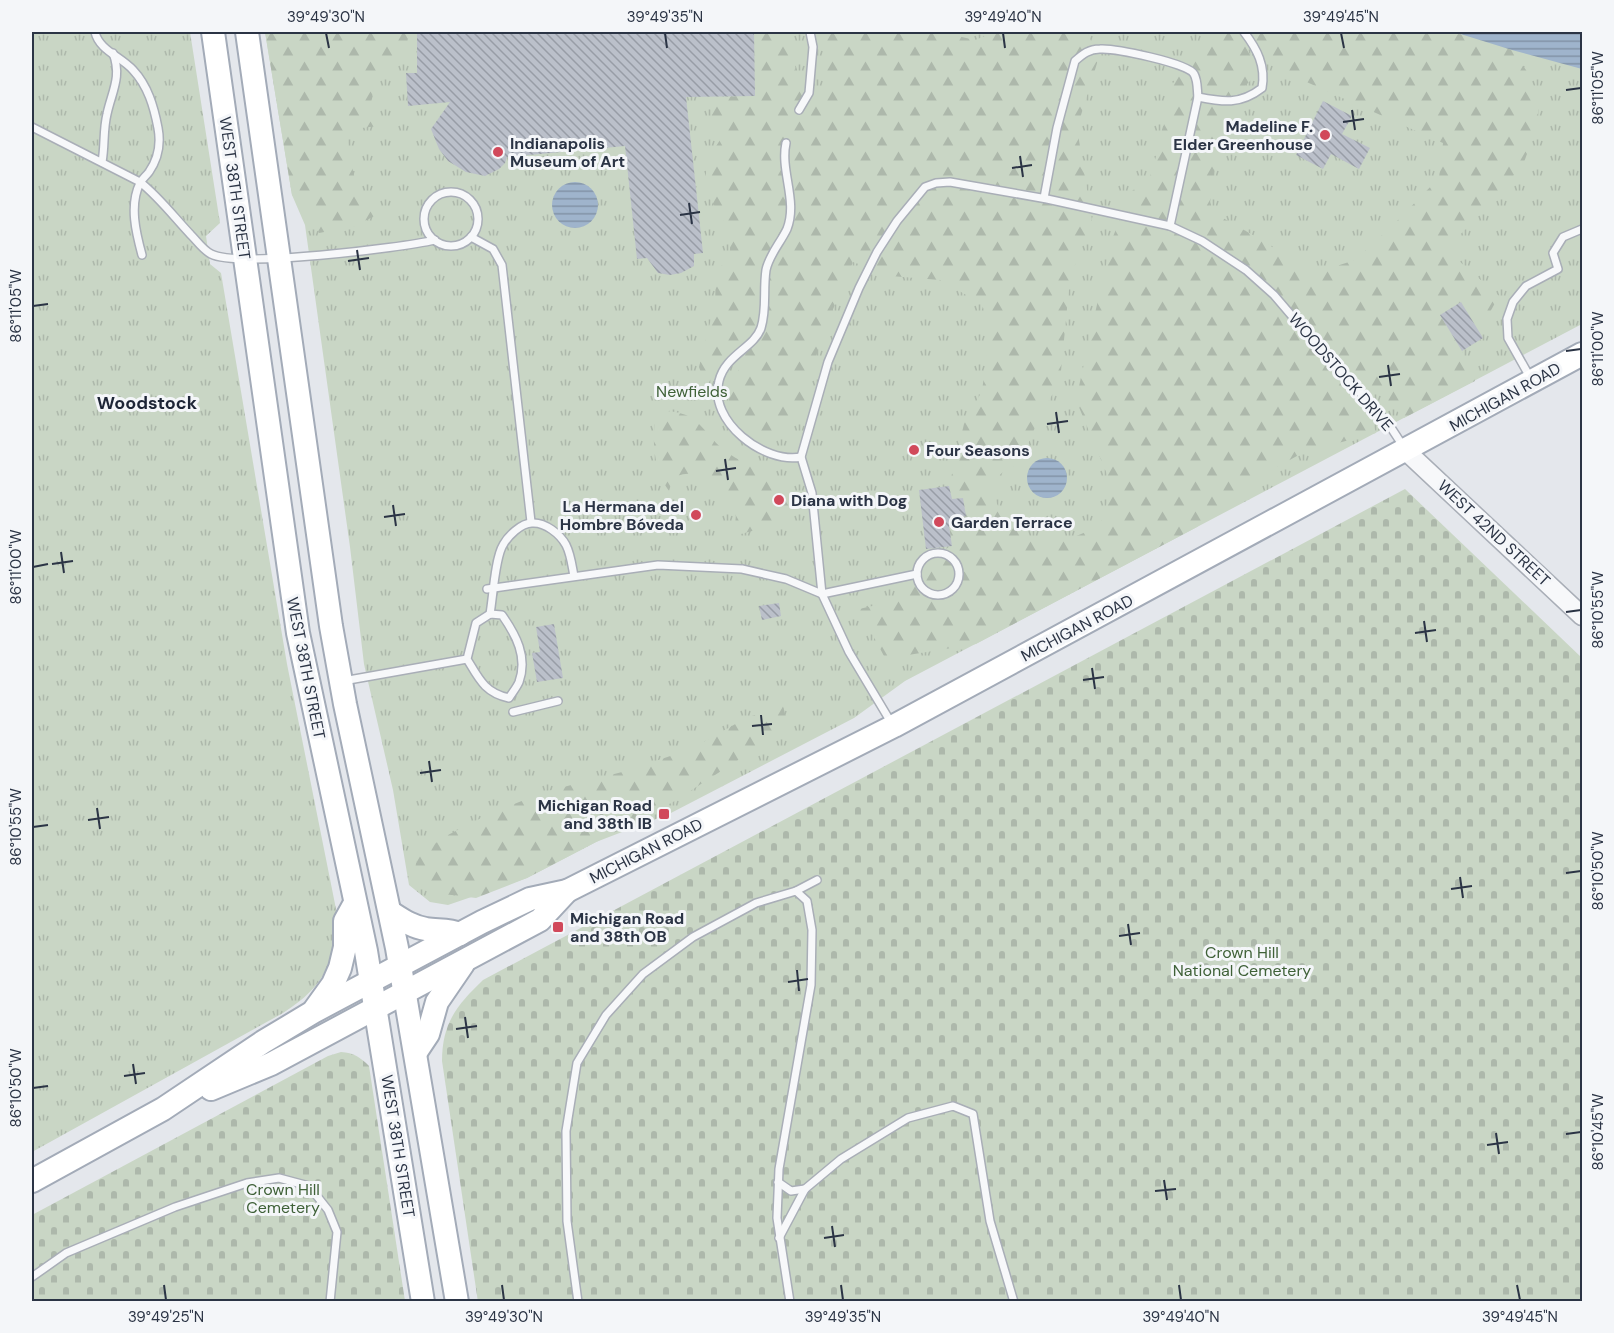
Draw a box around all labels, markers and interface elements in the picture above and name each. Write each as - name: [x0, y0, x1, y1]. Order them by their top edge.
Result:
- text: 39°49'30"N: [287, 7, 365, 27]
- text: 39°49'35"N: [627, 7, 703, 27]
- text: 39°49'40"N: [964, 7, 1042, 27]
- text: 39°49'45"N: [1303, 7, 1379, 27]
- text: 86°11'05"W: [1588, 51, 1608, 125]
- street label: WEST 38TH STREET: [215, 115, 255, 261]
- place label: Madeline F. Elder Greenhouse: [1173, 116, 1313, 155]
- marker: Madeline F. Elder Greenhouse: [1318, 128, 1332, 142]
- place label: Indianapolis Museum of Art: [510, 133, 625, 172]
- marker: Indianapolis Museum of Art: [491, 145, 505, 159]
- text: 86°11'05"W: [6, 269, 26, 343]
- street label: WOODSTOCK DRIVE: [1284, 309, 1398, 435]
- text: 86°11'00"W: [1588, 311, 1608, 386]
- street label: MICHIGAN ROAD: [1446, 358, 1564, 436]
- park label: Newfields: [656, 381, 728, 402]
- district label: Woodstock: [97, 391, 198, 415]
- place label: Four Seasons: [926, 440, 1030, 461]
- marker: Four Seasons: [907, 443, 921, 457]
- street label: WEST 42ND STREET: [1433, 475, 1555, 591]
- place label: Diana with Dog: [791, 490, 907, 511]
- marker: Diana with Dog: [772, 493, 786, 507]
- place label: La Hermana del Hombre Bóveda: [560, 496, 684, 535]
- marker: La Hermana del Hombre Bóveda: [689, 508, 703, 522]
- place label: Garden Terrace: [951, 512, 1073, 533]
- marker: Garden Terrace: [932, 515, 946, 529]
- text: 86°11'00"W: [6, 529, 26, 604]
- text: 86°10'55"W: [1588, 571, 1608, 649]
- street label: MICHIGAN ROAD: [1017, 590, 1137, 666]
- street label: WEST 38TH STREET: [282, 595, 330, 741]
- text: 86°10'55"W: [6, 788, 26, 866]
- place label: Michigan Road and 38th IB: [538, 795, 652, 834]
- marker: Michigan Road and 38th IB: [657, 807, 671, 821]
- street label: MICHIGAN ROAD: [586, 813, 706, 889]
- text: 86°10'50"W: [1588, 831, 1608, 910]
- place label: Michigan Road and 38th OB: [570, 908, 684, 947]
- marker: Michigan Road and 38th OB: [551, 920, 565, 934]
- park label: Crown Hill National Cemetery: [1173, 942, 1311, 981]
- text: 86°10'50"W: [6, 1048, 26, 1127]
- street label: WEST 38TH STREET: [376, 1073, 420, 1219]
- text: 86°10'45"W: [1588, 1093, 1608, 1171]
- park label: Crown Hill Cemetery: [246, 1179, 320, 1218]
- text: 39°49'25"N: [128, 1307, 204, 1327]
- text: 39°49'30"N: [465, 1307, 543, 1327]
- text: 39°49'35"N: [805, 1307, 881, 1327]
- text: 39°49'40"N: [1142, 1307, 1220, 1327]
- text: 39°49'45"N: [1482, 1307, 1558, 1327]

